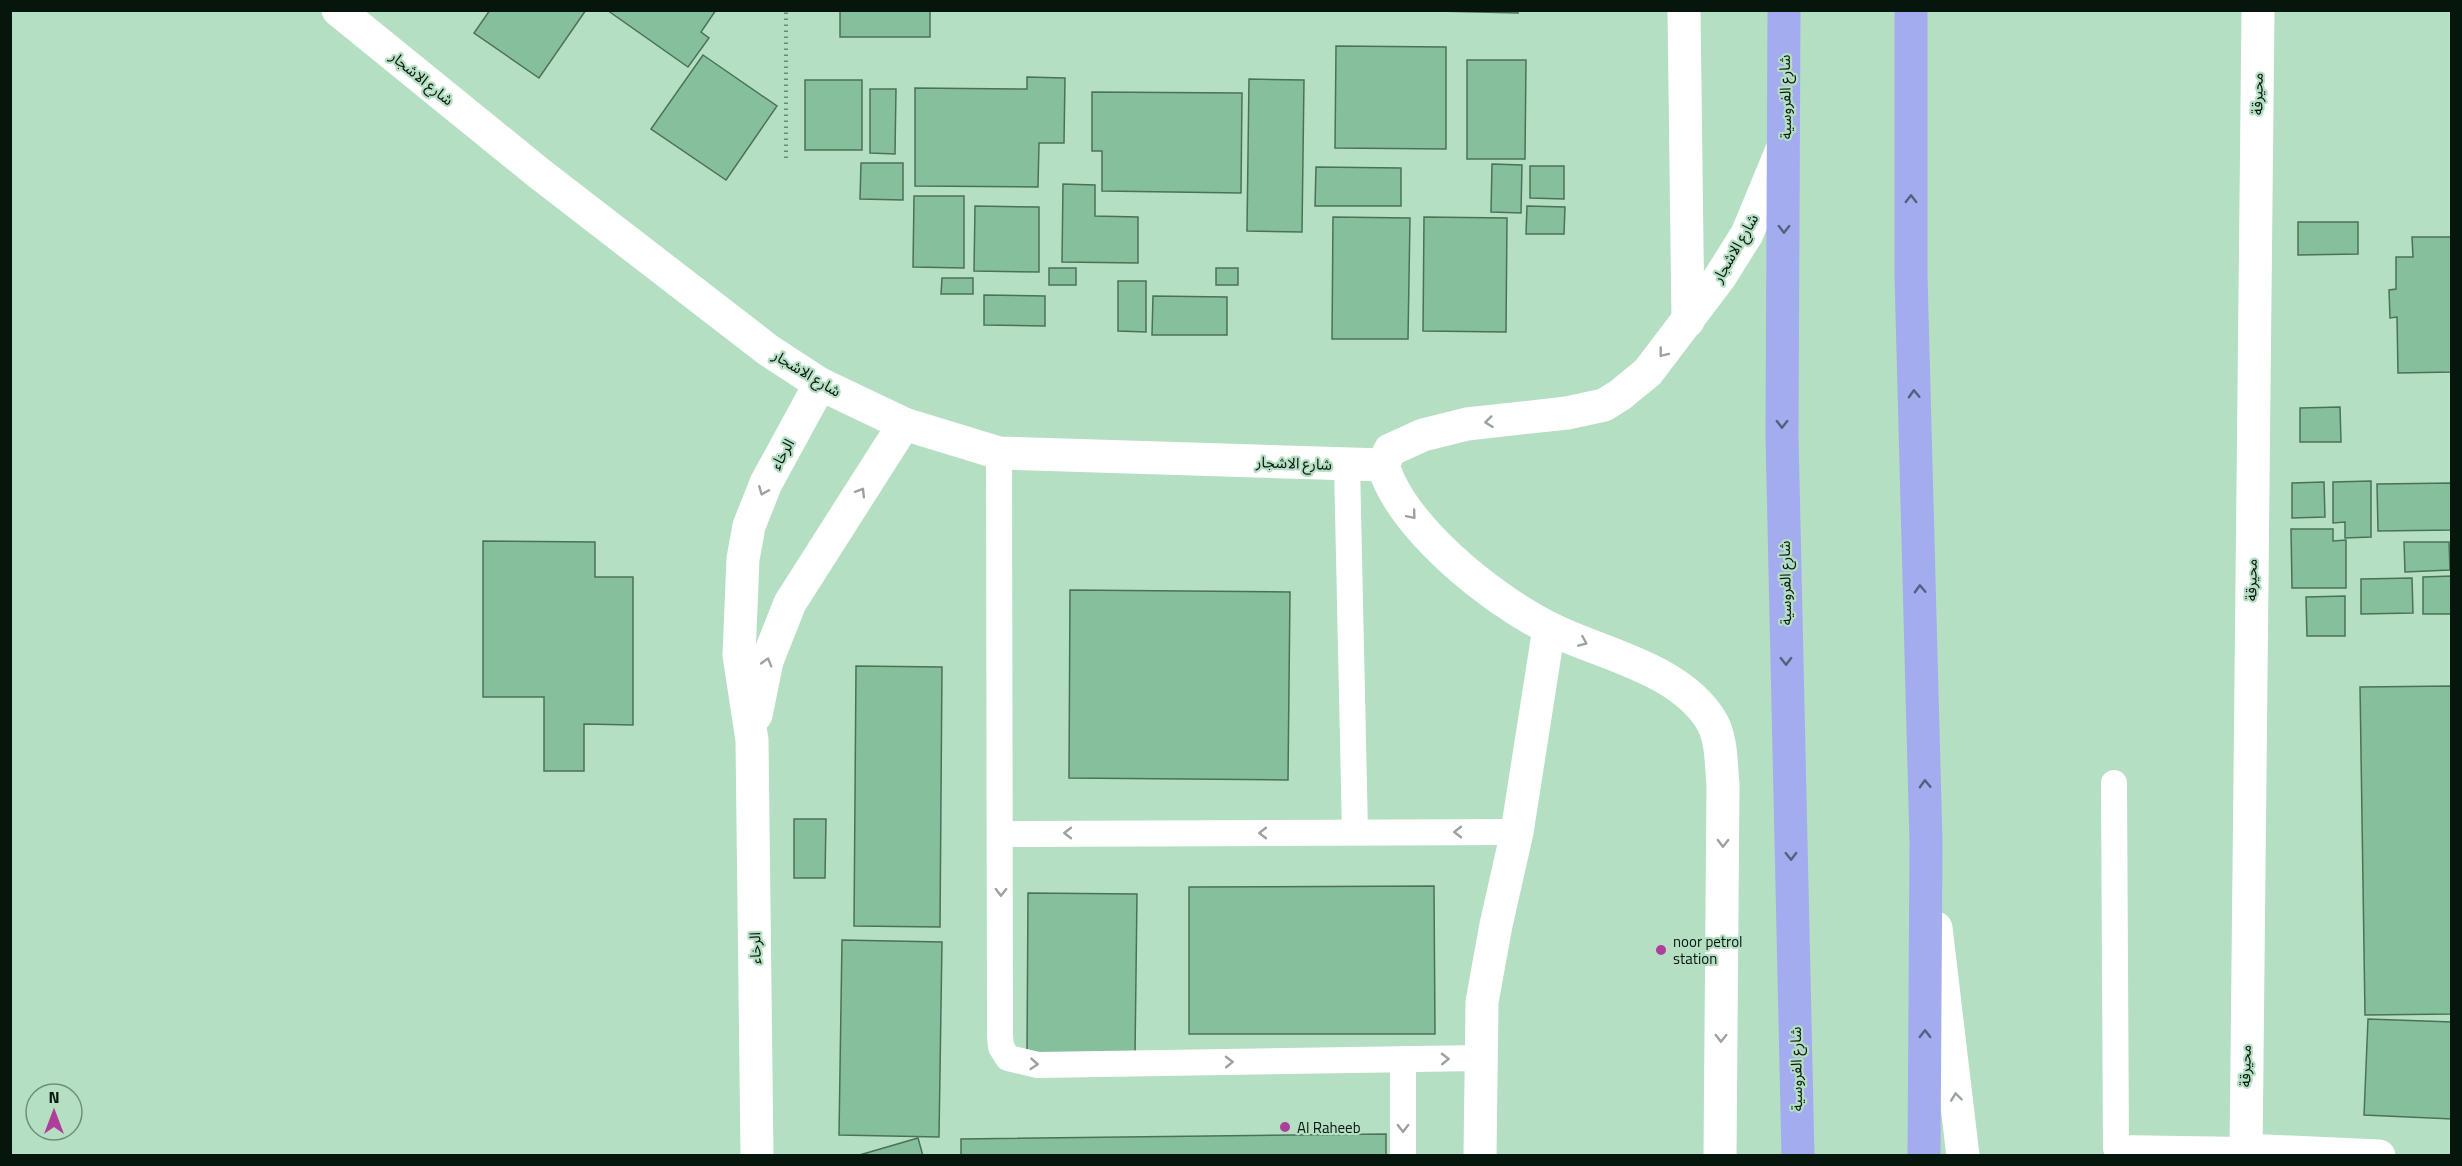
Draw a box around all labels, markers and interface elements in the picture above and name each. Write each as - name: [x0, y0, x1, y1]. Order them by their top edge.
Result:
- street label: شارع الاشجار: [384, 45, 459, 112]
- street label: شارع الفروسية: [1773, 54, 1798, 140]
- street label: محيرقة: [2245, 73, 2269, 115]
- one-way arrow: [1905, 195, 1917, 204]
- street label: شارع الاشجار: [1706, 209, 1765, 288]
- one-way arrow: [1778, 224, 1790, 233]
- street label: شارع الاشجار: [767, 343, 846, 403]
- one-way arrow: [1660, 347, 1671, 358]
- one-way arrow: [1908, 390, 1921, 399]
- one-way arrow: [1485, 415, 1494, 428]
- one-way arrow: [1776, 419, 1788, 428]
- street label: الرخاء: [764, 434, 800, 474]
- street label: شارع الاشجار: [1255, 450, 1333, 477]
- one-way arrow: [758, 485, 770, 496]
- one-way arrow: [853, 488, 864, 499]
- one-way arrow: [1405, 508, 1416, 519]
- street label: شارع الفروسية: [1773, 540, 1798, 626]
- street label: محيرقة: [2239, 559, 2263, 601]
- one-way arrow: [1913, 585, 1926, 594]
- one-way arrow: [1577, 635, 1588, 647]
- one-way arrow: [1780, 656, 1793, 665]
- one-way arrow: [760, 657, 772, 668]
- one-way arrow: [1918, 780, 1931, 789]
- one-way arrow: [1454, 826, 1463, 838]
- one-way arrow: [1064, 827, 1073, 839]
- one-way arrow: [1259, 827, 1268, 839]
- one-way arrow: [1716, 838, 1729, 847]
- one-way arrow: [1785, 851, 1797, 860]
- one-way arrow: [995, 888, 1007, 897]
- place label: noor petrol station: [1673, 930, 1743, 970]
- street label: الرخاء: [743, 932, 767, 964]
- marker: noor petrol station: [1654, 943, 1668, 957]
- street label: شارع الفروسية: [1784, 1026, 1809, 1112]
- one-way arrow: [1919, 1030, 1931, 1039]
- one-way arrow: [1715, 1033, 1727, 1042]
- street label: محيرقة: [2233, 1045, 2257, 1087]
- one-way arrow: [1440, 1053, 1449, 1065]
- one-way arrow: [1224, 1056, 1233, 1068]
- one-way arrow: [1029, 1057, 1038, 1070]
- north arrow: [24, 1082, 84, 1142]
- text: N: [48, 1085, 60, 1109]
- one-way arrow: [1951, 1093, 1963, 1102]
- place label: Al Raheeb: [1297, 1116, 1361, 1139]
- marker: Al Raheeb: [1278, 1120, 1292, 1134]
- one-way arrow: [1397, 1124, 1409, 1133]

